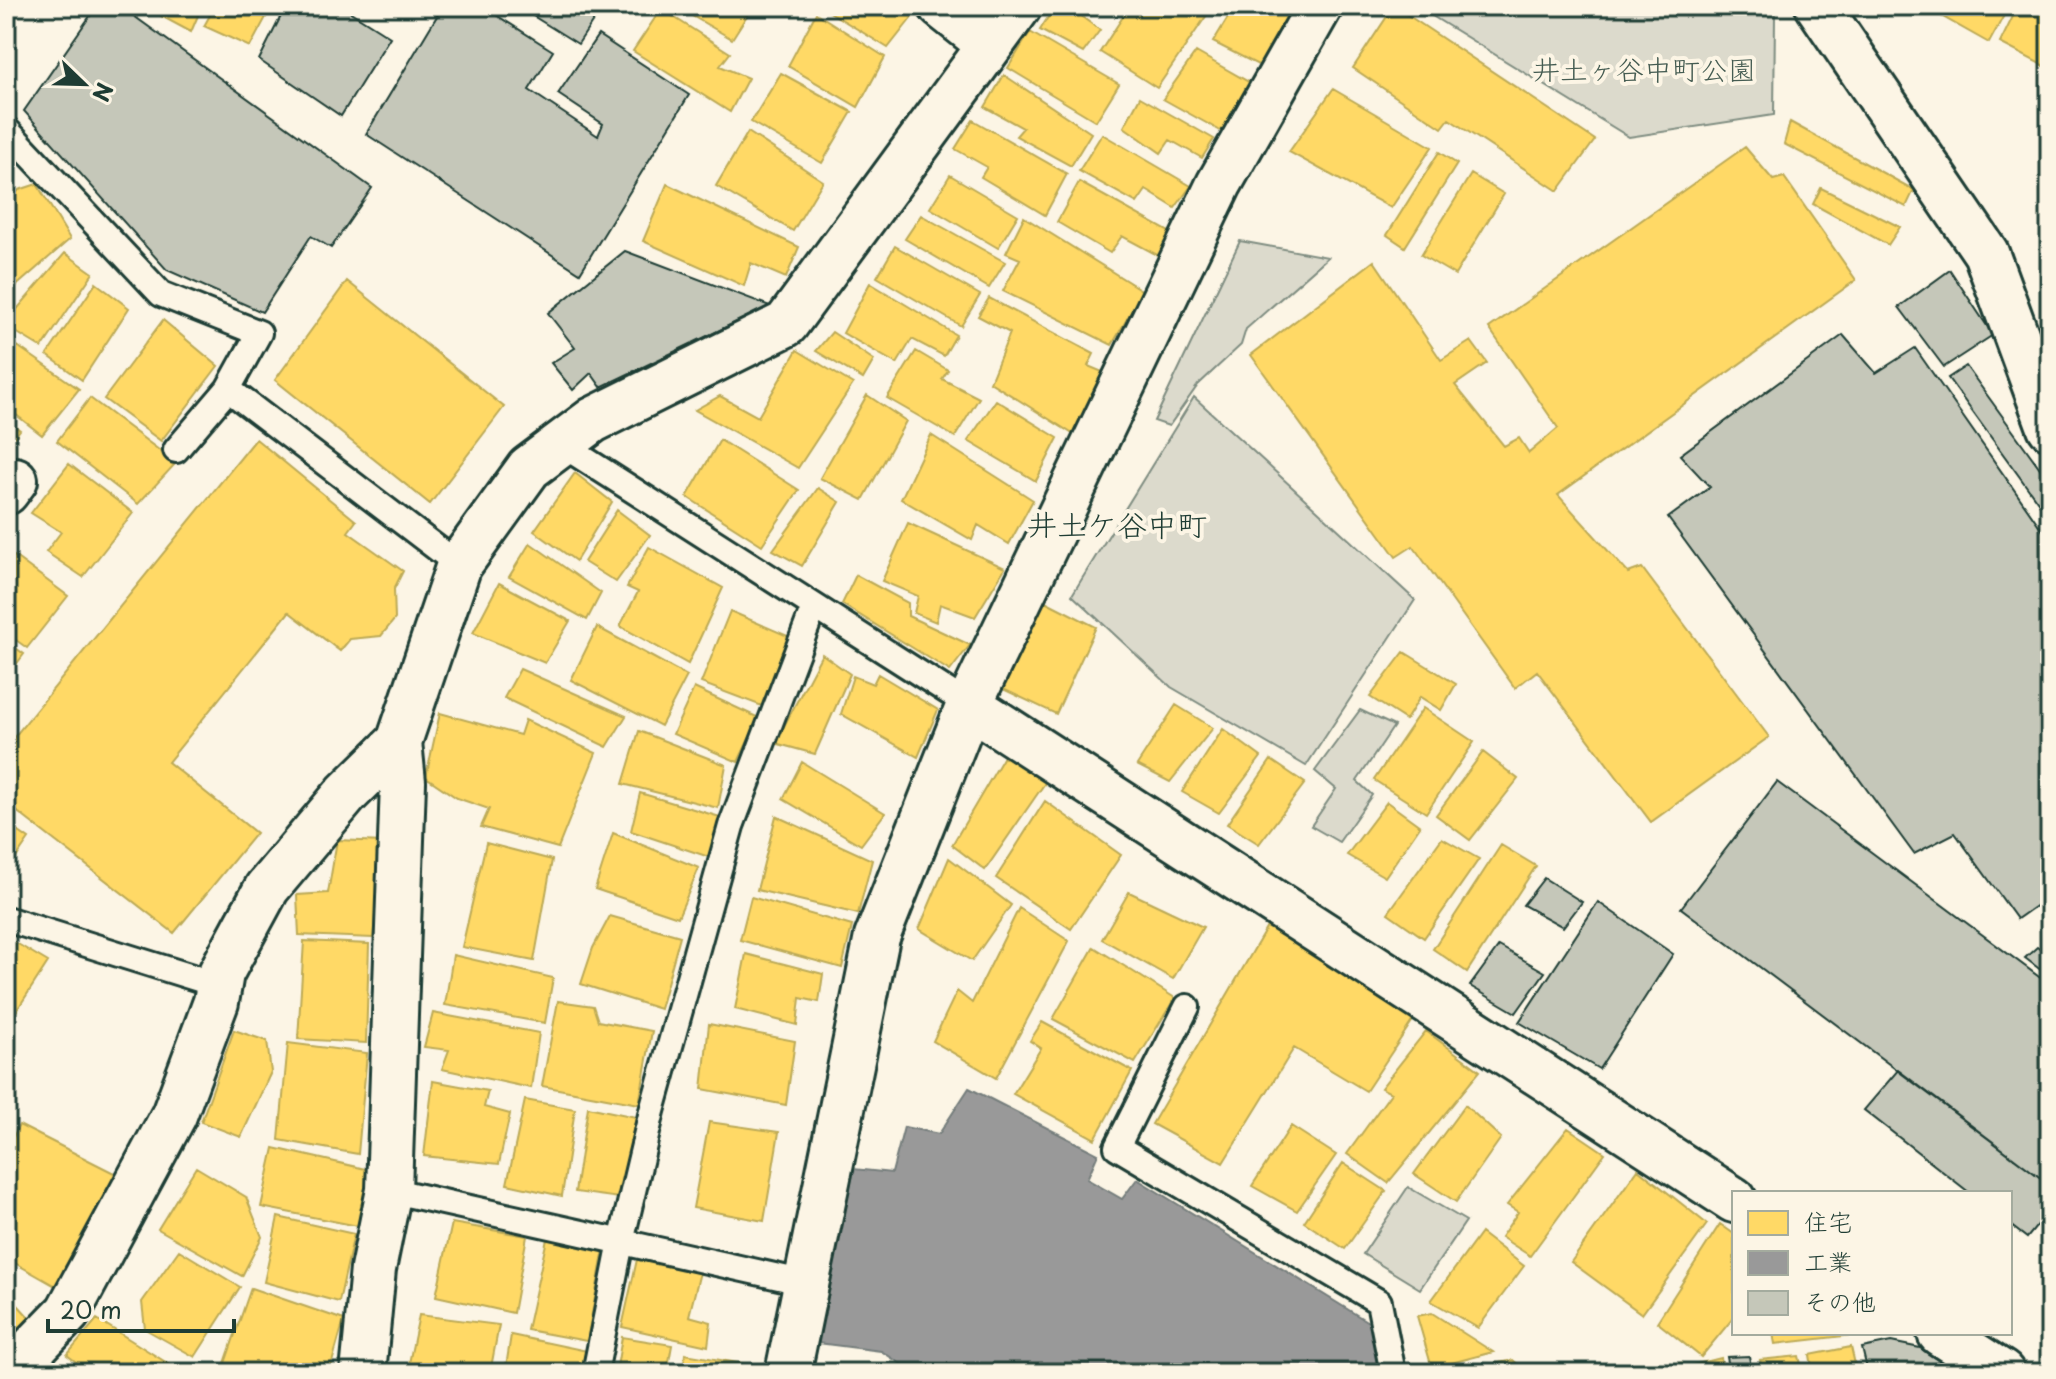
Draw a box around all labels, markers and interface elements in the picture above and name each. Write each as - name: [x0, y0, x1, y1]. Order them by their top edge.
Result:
- north arrow: [44, 44, 124, 124]
- park label: 井土ヶ谷中町公園: [1532, 47, 1756, 90]
- text: N: [85, 78, 122, 107]
- district label: 井土ケ谷中町: [1027, 501, 1207, 546]
- legend: [1732, 1191, 2012, 1335]
- text: 住宅: [1804, 1203, 1852, 1239]
- text: 工業: [1804, 1243, 1852, 1279]
- scale bar: [48, 1283, 234, 1333]
- text: その他: [1804, 1283, 1876, 1319]
- text: 20 m: [60, 1291, 122, 1327]

